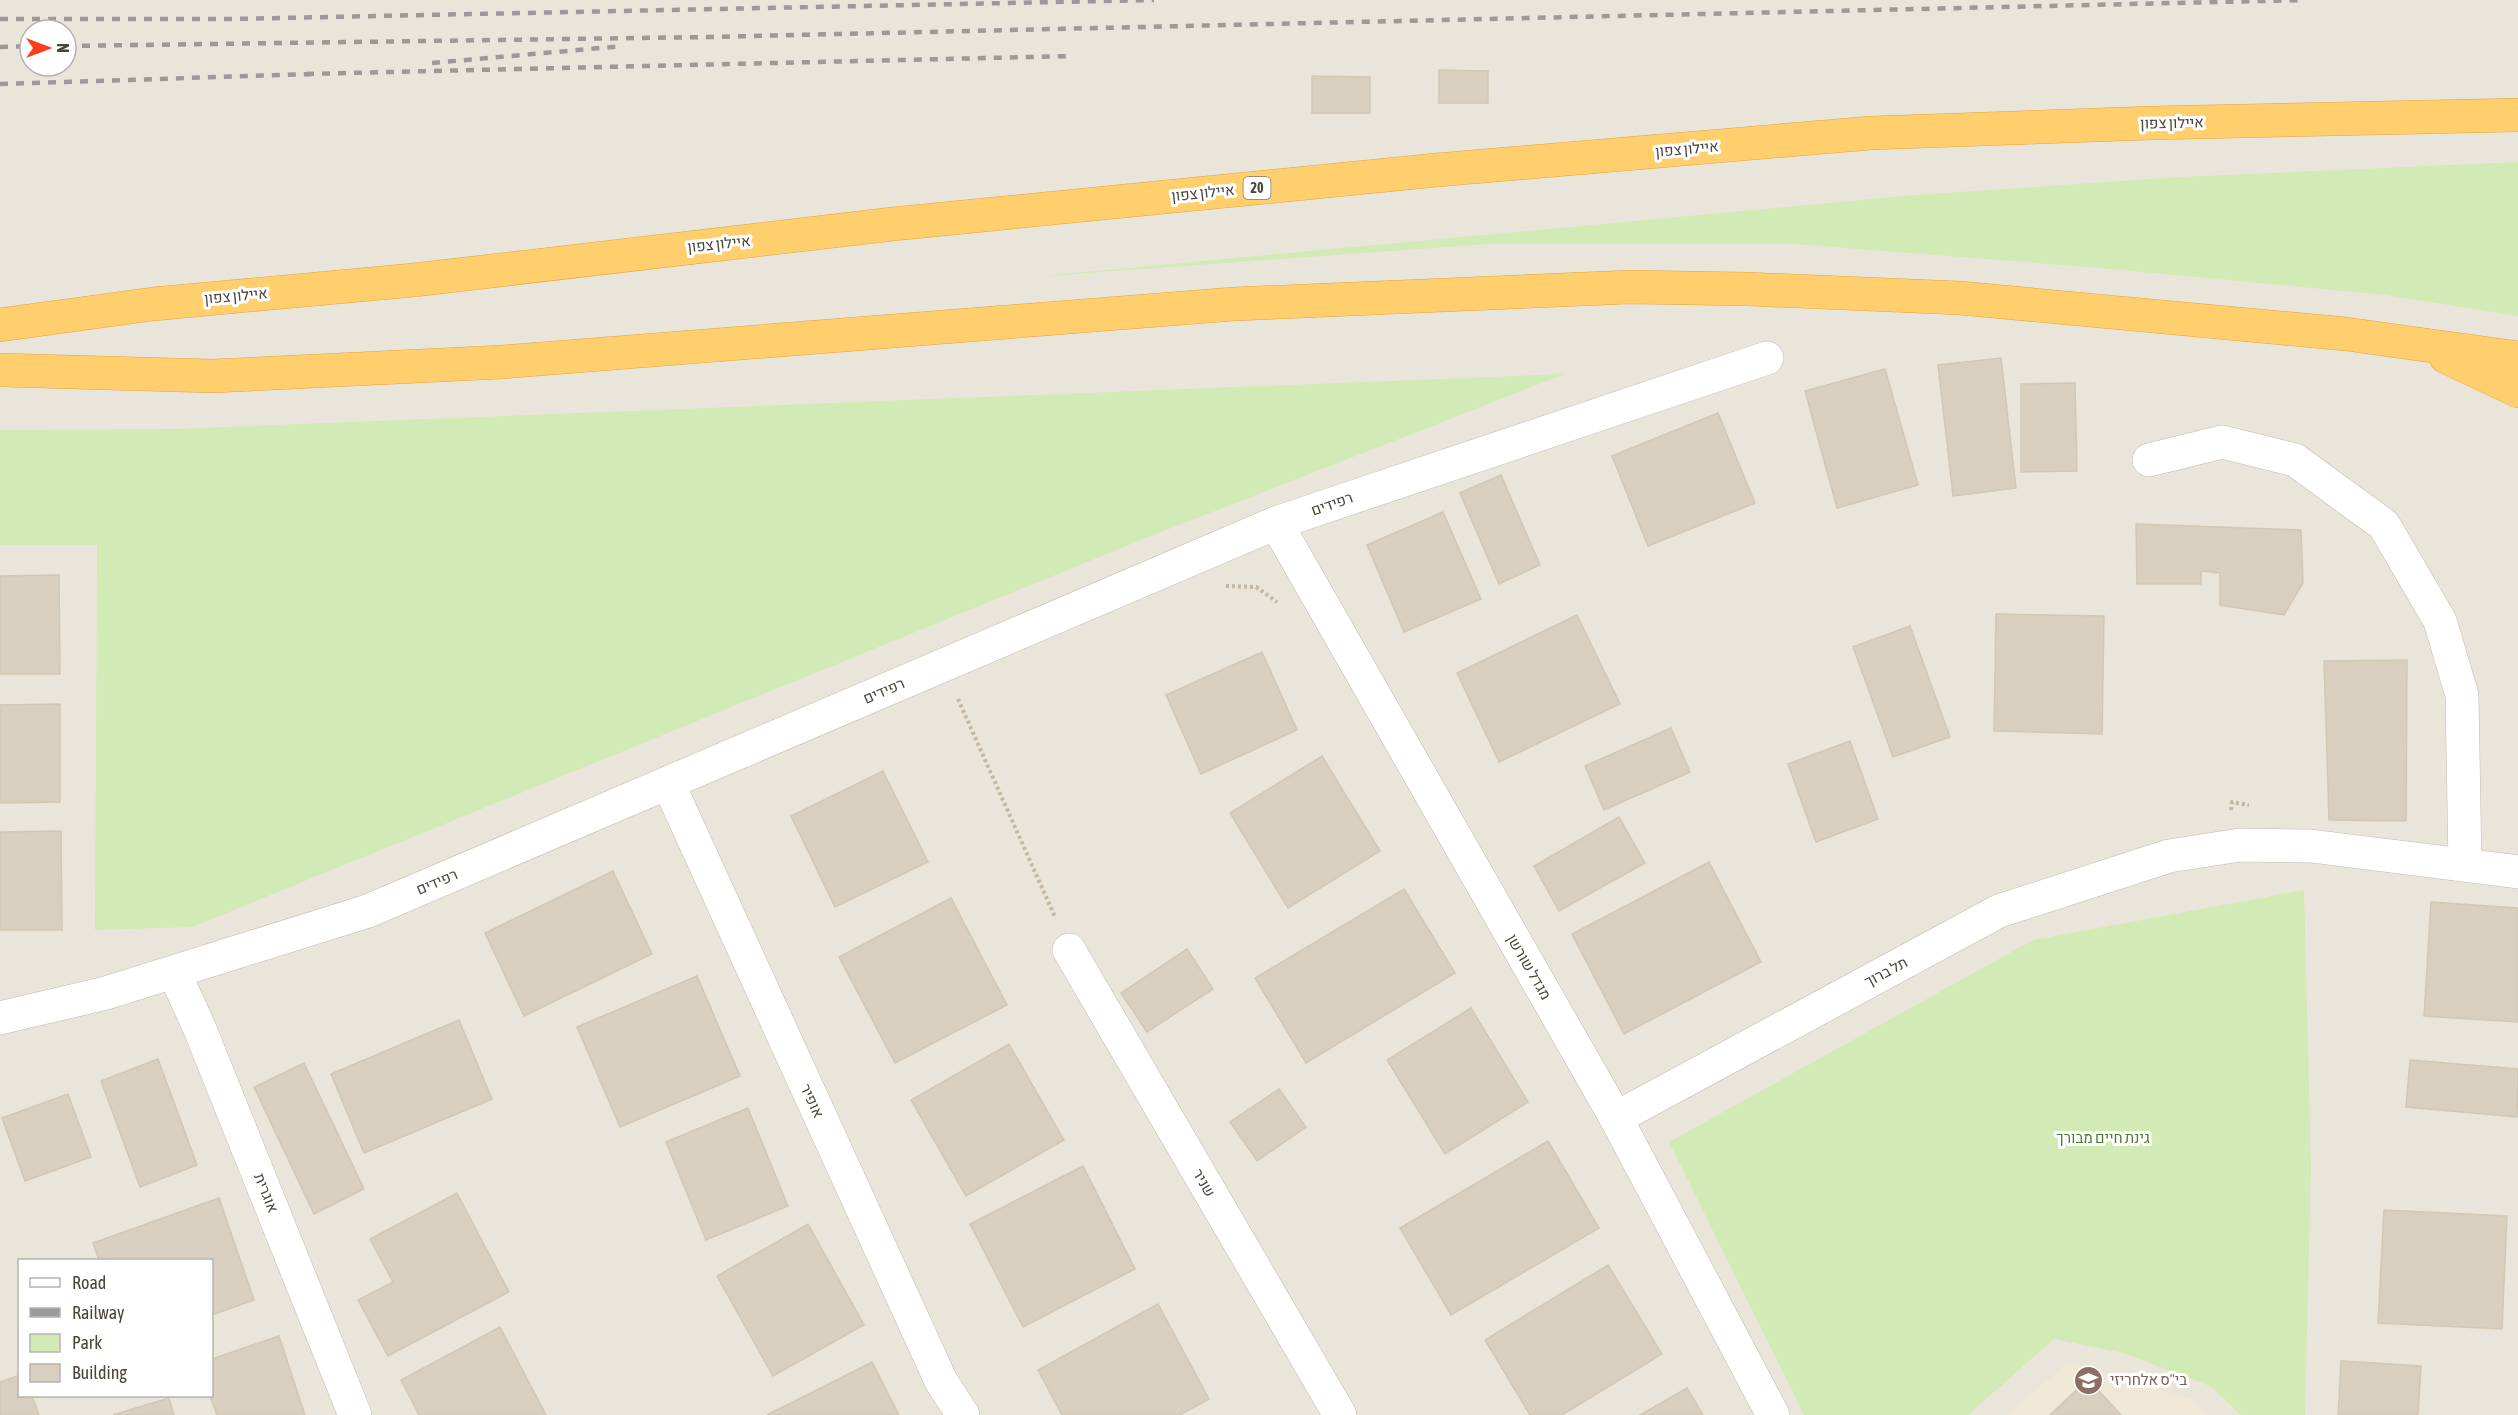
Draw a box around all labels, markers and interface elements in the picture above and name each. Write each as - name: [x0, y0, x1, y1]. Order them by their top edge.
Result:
- north arrow: [18, 18, 78, 78]
- text: N: [54, 43, 72, 53]
- street label: איילון צפון: [2140, 113, 2204, 132]
- street label: איילון צפון: [1655, 137, 1719, 160]
- road number: 20: [1244, 177, 1270, 199]
- street label: איילון צפון: [1170, 181, 1235, 204]
- street label: איילון צפון: [686, 232, 751, 255]
- street label: איילון צפון: [204, 284, 268, 307]
- street label: רפידים: [1309, 488, 1355, 519]
- street label: רפידים: [861, 674, 907, 707]
- street label: רפידים: [414, 865, 460, 898]
- street label: מגדל שורשן: [1504, 931, 1555, 1003]
- street label: תל ברוך: [1861, 953, 1910, 990]
- street label: אופיר: [797, 1081, 828, 1120]
- park label: גינת חיים מבורך: [2056, 1129, 2150, 1146]
- street label: שניר: [1190, 1166, 1219, 1200]
- street label: אוגרית: [251, 1171, 282, 1215]
- legend: [18, 1259, 213, 1397]
- text: Road: [72, 1272, 106, 1293]
- text: Railway: [72, 1302, 124, 1323]
- text: Park: [72, 1332, 102, 1353]
- text: Building: [72, 1362, 127, 1383]
- school or university icon: בי"ס אלחריזי: [2073, 1364, 2105, 1396]
- place label: בי"ס אלחריזי: [2110, 1371, 2187, 1388]

